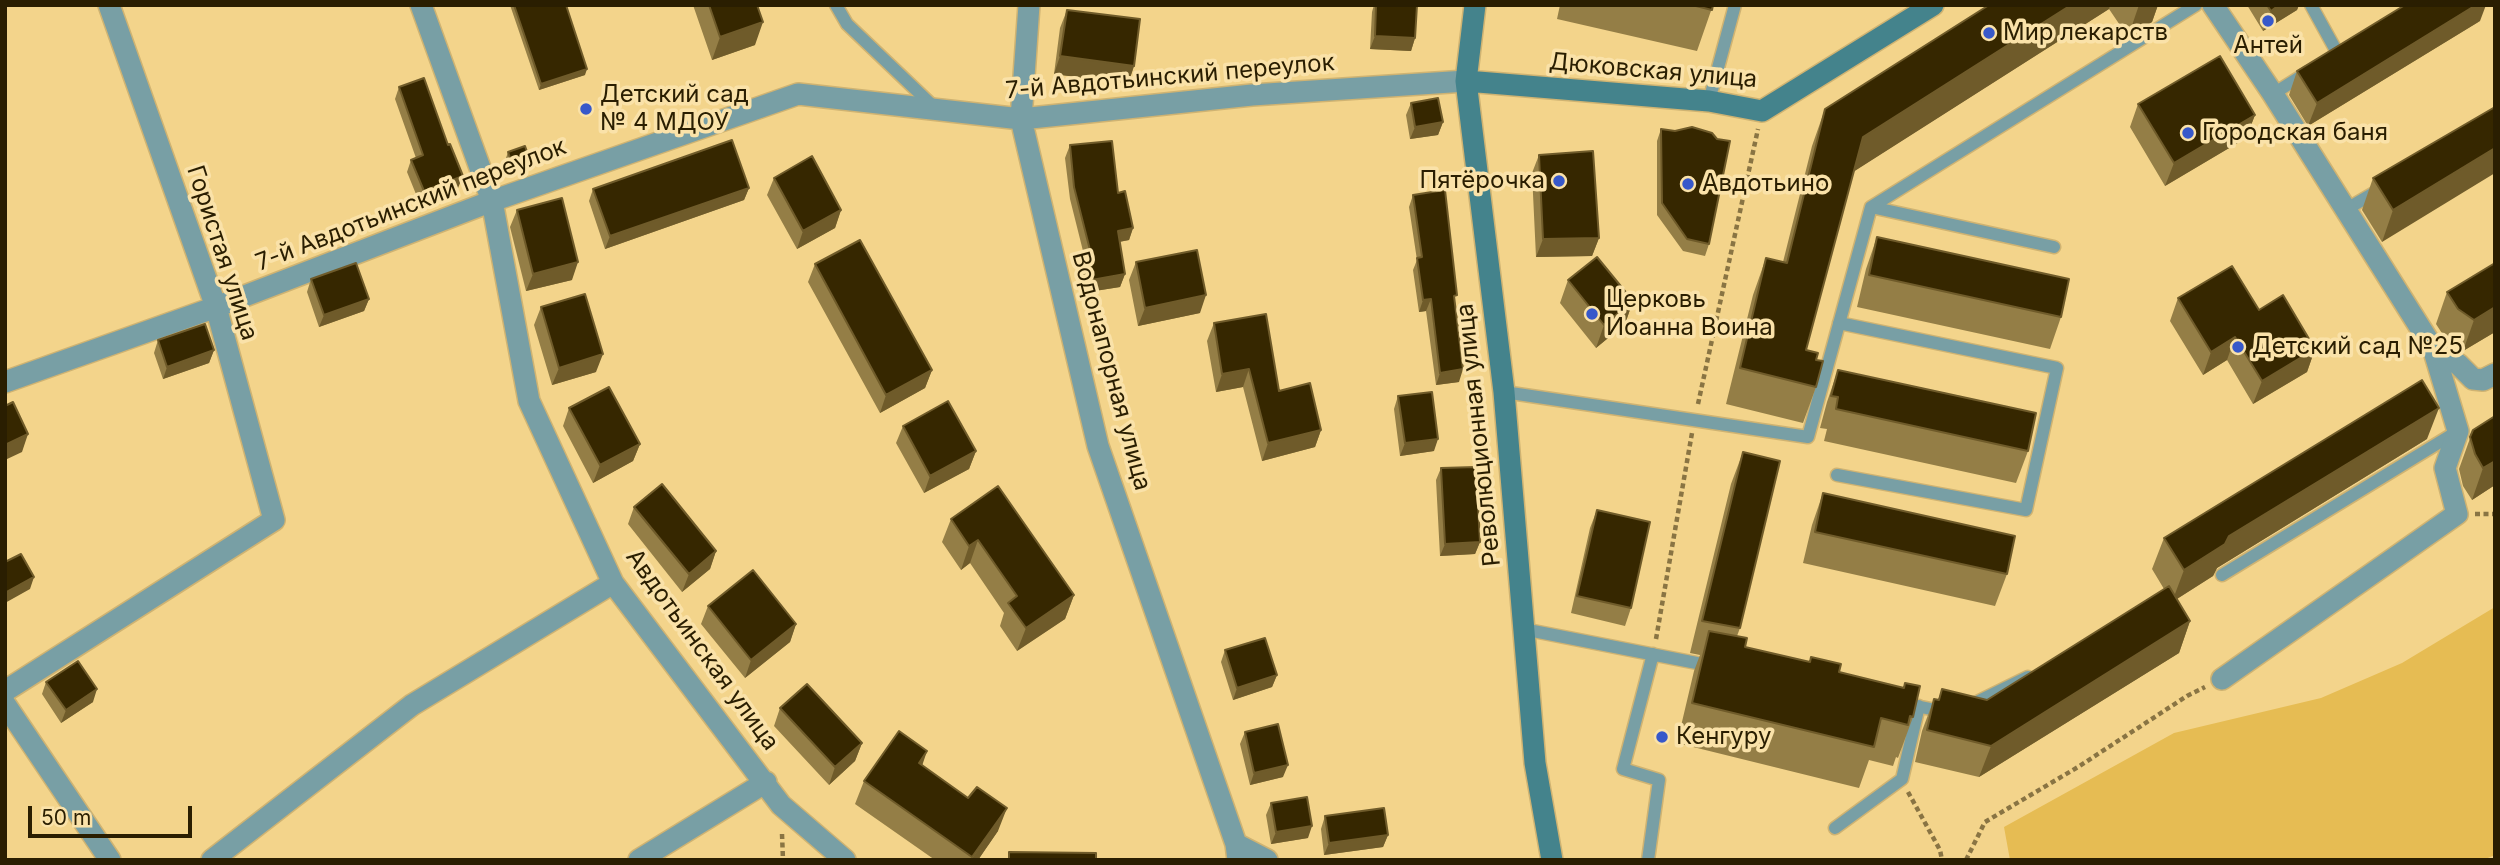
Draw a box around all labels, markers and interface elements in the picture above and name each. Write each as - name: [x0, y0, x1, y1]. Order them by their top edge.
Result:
- marker: Антей: [2260, 13, 2276, 29]
- place label: Мир лекарств: [2003, 19, 2168, 47]
- marker: Мир лекарств: [1981, 25, 1997, 41]
- place label: Антей: [2233, 32, 2303, 60]
- street label: 7-й Авдотьинский переулок: [1004, 48, 1336, 106]
- street label: Дюковская улица: [1548, 48, 1758, 94]
- place label: Детский сад № 4 МДОУ: [600, 81, 749, 137]
- marker: Детский сад № 4 МДОУ: [578, 101, 594, 117]
- place label: Городская баня: [2202, 119, 2388, 147]
- marker: Городская баня: [2180, 125, 2196, 141]
- street label: 7-й Авдотьинский переулок: [252, 132, 570, 278]
- street label: Гористая улица: [180, 162, 264, 344]
- place label: Пятёрочка: [1419, 167, 1545, 195]
- place label: Авдотьино: [1702, 170, 1829, 198]
- marker: Пятёрочка: [1551, 173, 1567, 189]
- marker: Авдотьино: [1680, 176, 1696, 192]
- street label: Водонапорная улица: [1065, 248, 1157, 494]
- place label: Церковь Иоанна Воина: [1606, 286, 1773, 342]
- street label: Революционная улица: [1451, 302, 1507, 568]
- marker: Церковь Иоанна Воина: [1584, 306, 1600, 322]
- place label: Детский сад №25: [2252, 333, 2463, 361]
- marker: Детский сад №25: [2230, 339, 2246, 355]
- street label: Авдотьинская улица: [619, 544, 785, 756]
- place label: Кенгуру: [1676, 723, 1771, 751]
- marker: Кенгуру: [1654, 729, 1670, 745]
- scale bar: [32, 792, 196, 836]
- text: 50 m: [41, 805, 91, 830]

